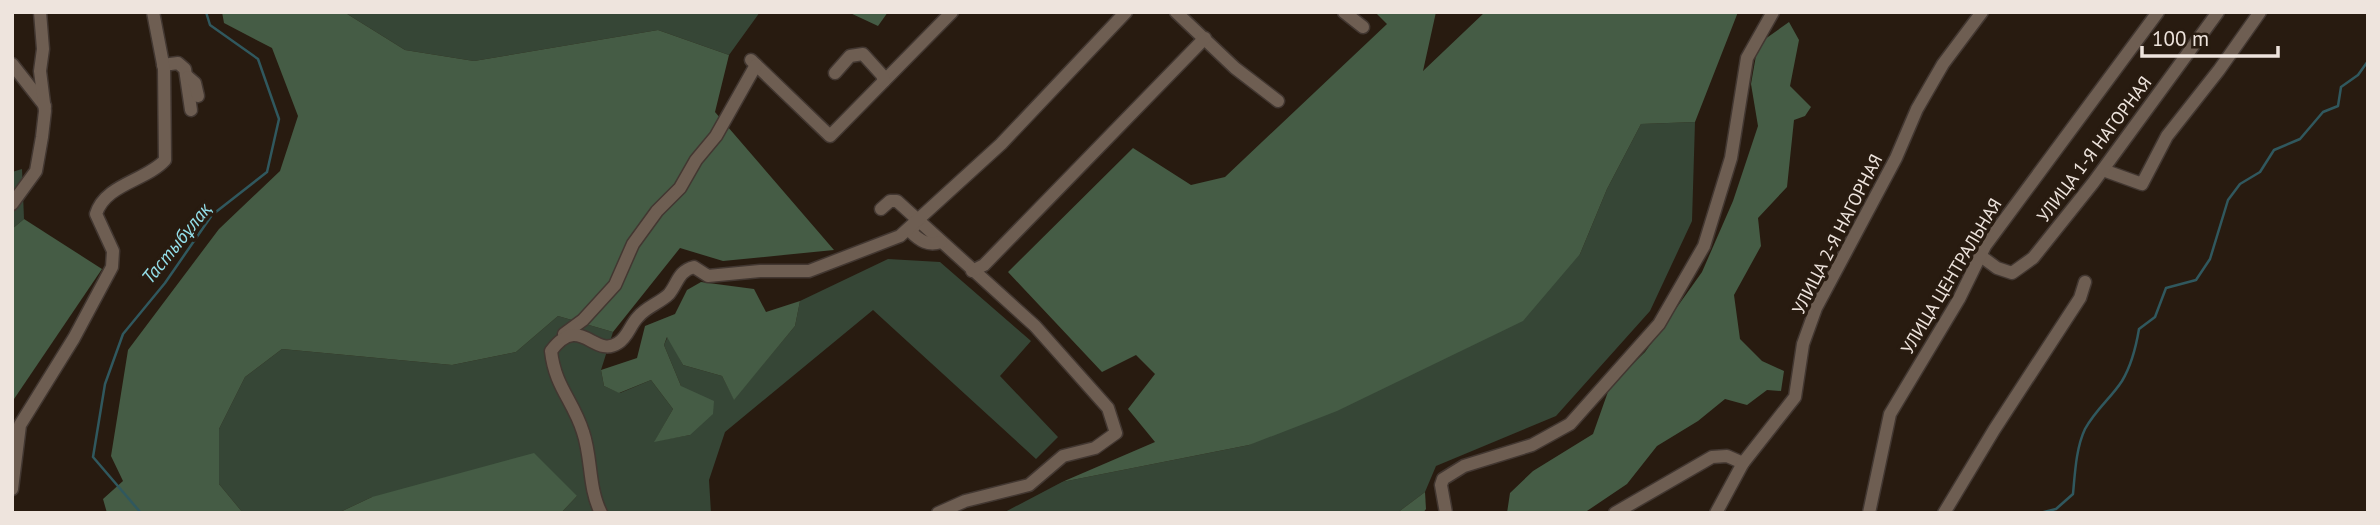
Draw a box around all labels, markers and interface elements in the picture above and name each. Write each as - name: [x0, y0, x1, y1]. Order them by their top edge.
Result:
- scale bar: [2142, 14, 2278, 58]
- text: 100 m: [2152, 25, 2209, 52]
- street label: УЛИЦА 1-Я НАГОРНАЯ: [2032, 72, 2156, 226]
- street label: УЛИЦА 2-Я НАГОРНАЯ: [1787, 150, 1887, 318]
- street label: УЛИЦА ЦЕНТРАЛЬНАЯ: [1895, 194, 2007, 358]
- water label: Тастыбұлақ: [136, 197, 217, 288]

